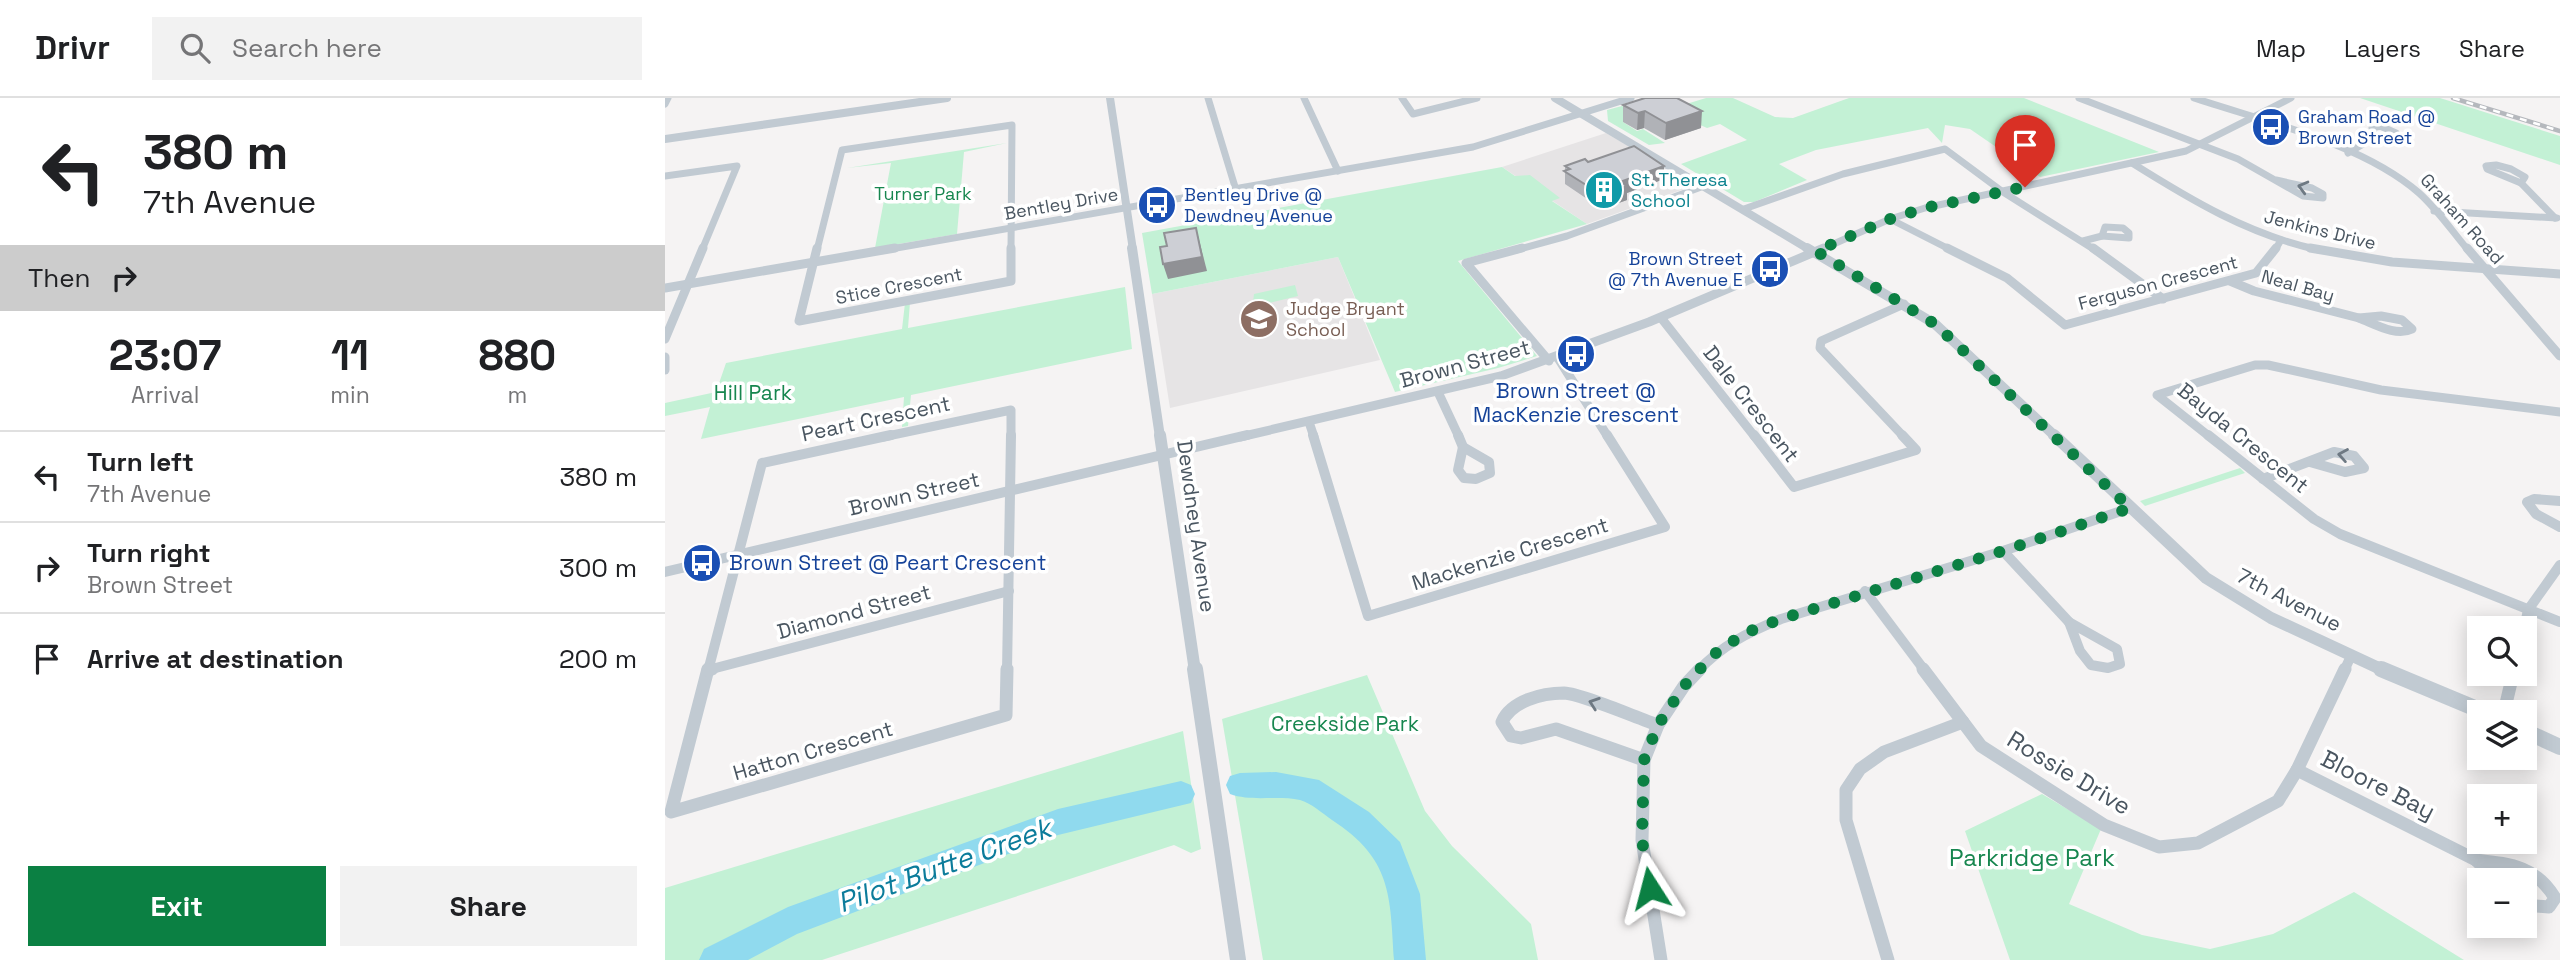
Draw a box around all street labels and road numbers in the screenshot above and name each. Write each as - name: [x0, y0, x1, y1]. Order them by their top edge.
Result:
- street label: Graham Road: [2416, 168, 2509, 269]
- street label: Bentley Drive: [1002, 182, 1120, 225]
- street label: Jenkins Drive: [2262, 205, 2378, 254]
- street label: Ferguson Crescent: [2076, 250, 2240, 315]
- street label: Stice Crescent: [834, 262, 964, 309]
- street label: Neal Bay: [2259, 264, 2337, 307]
- street label: Brown Street: [1397, 333, 1533, 394]
- street label: Dale Crescent: [1697, 340, 1805, 467]
- street label: Bayda Crescent: [2172, 376, 2314, 499]
- street label: Peart Crescent: [799, 390, 953, 447]
- street label: Dewdney Avenue: [1171, 438, 1222, 614]
- street label: Brown Street: [846, 465, 982, 522]
- street label: Mackenzie Crescent: [1408, 511, 1611, 596]
- street label: 7th Avenue: [2232, 562, 2346, 637]
- street label: Diamond Street: [774, 578, 934, 645]
- street label: Hatton Crescent: [730, 715, 896, 786]
- street label: Rossie Drive: [2002, 723, 2137, 822]
- street label: Bloore Bay: [2316, 742, 2441, 827]

